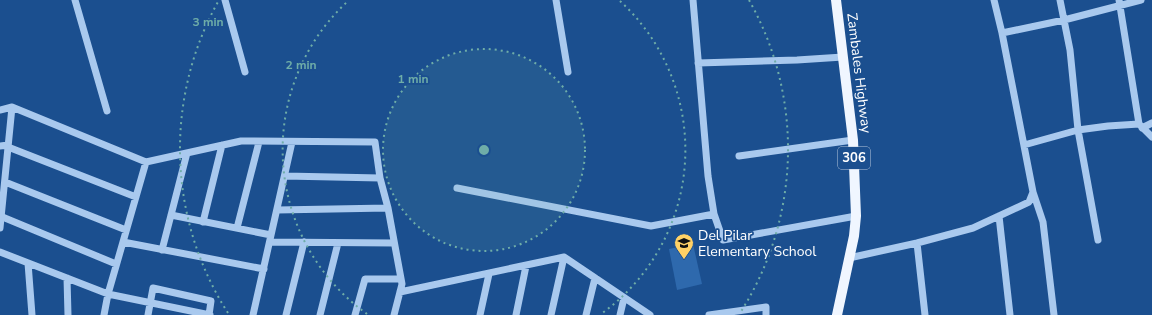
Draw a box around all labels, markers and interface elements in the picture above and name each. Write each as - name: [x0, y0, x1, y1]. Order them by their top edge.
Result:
- street label: Zambales Highway: [842, 12, 876, 135]
- text: 3 min: [192, 14, 224, 30]
- text: 2 min: [285, 57, 317, 73]
- text: 1 min: [397, 71, 429, 87]
- centre of rings: [477, 143, 491, 157]
- road number: 306: [838, 147, 870, 169]
- place label: Del Pilar Elementary School: [698, 226, 817, 261]
- school or university icon: Del Pilar Elementary School: [673, 232, 695, 260]

